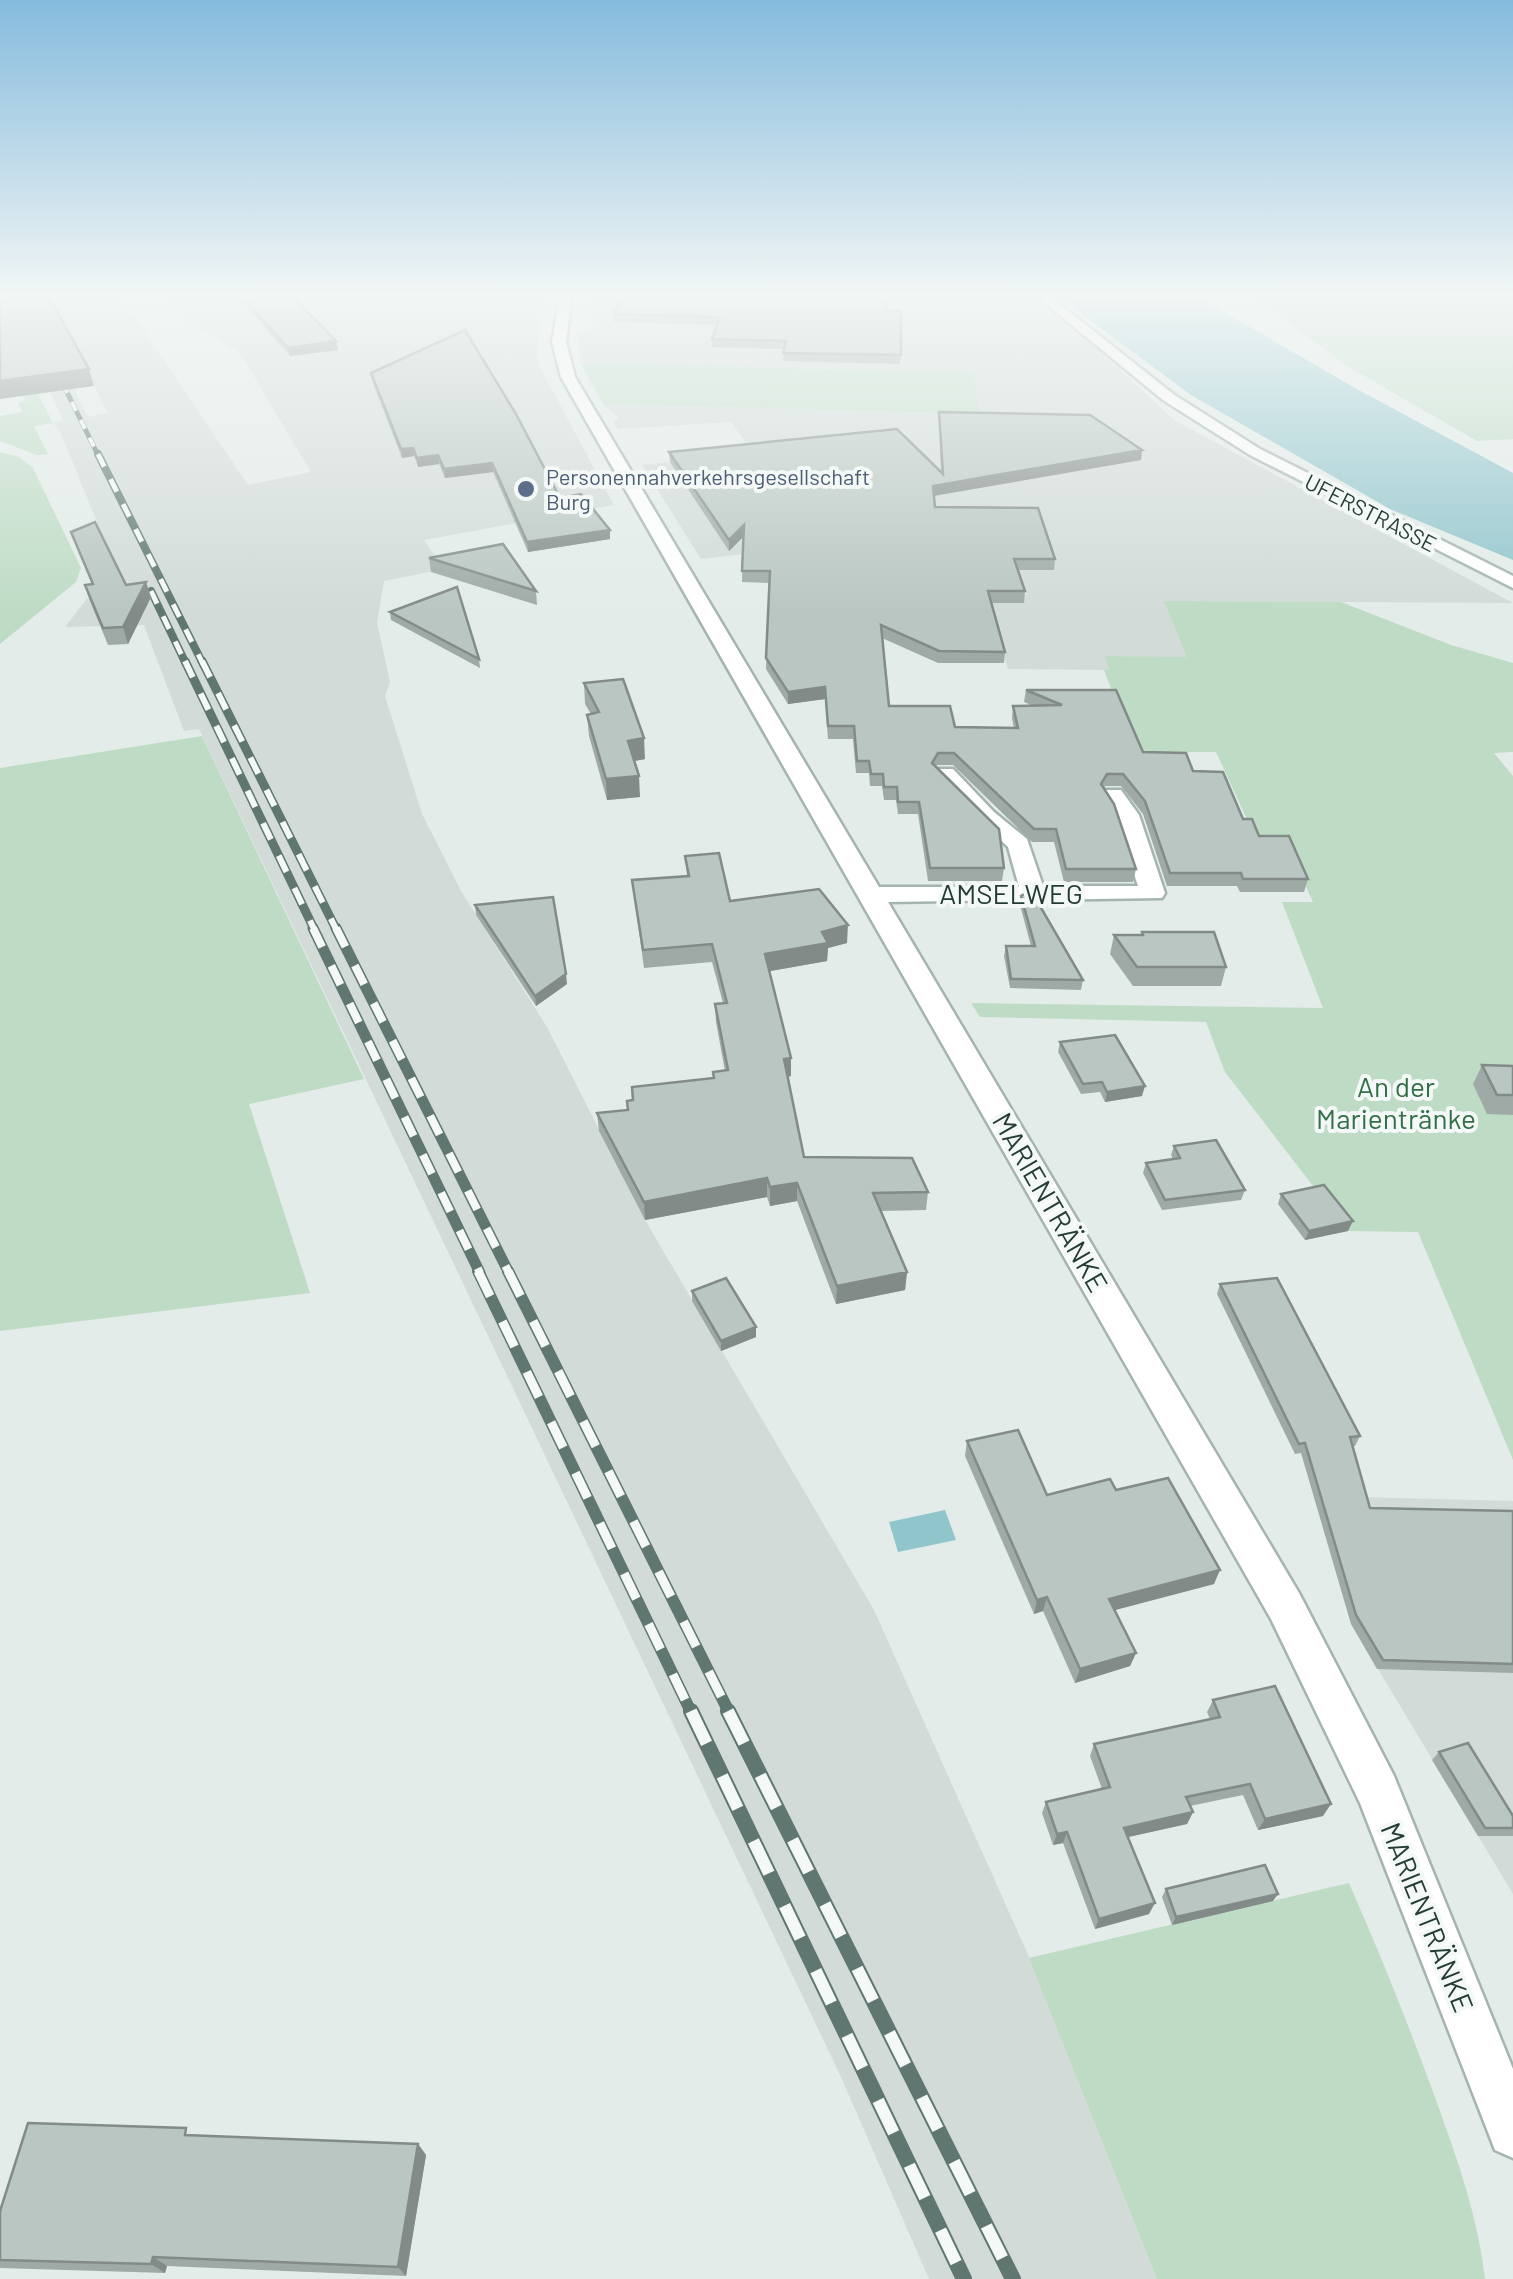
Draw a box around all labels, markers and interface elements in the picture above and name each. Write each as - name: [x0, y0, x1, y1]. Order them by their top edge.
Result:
- place label: Personennahverkehrsgesellschaft Burg: [546, 463, 870, 514]
- street label: UFERSTRASSE: [1301, 468, 1441, 556]
- marker: Personennahverkehrsgesellschaft Burg: [515, 478, 537, 500]
- street label: AMSELWEG: [939, 876, 1083, 910]
- park label: An der Marientränke: [1316, 1069, 1476, 1135]
- street label: MARIENTRÄNKE: [986, 1106, 1116, 1298]
- street label: MARIENTRÄNKE: [1375, 1817, 1481, 2017]

